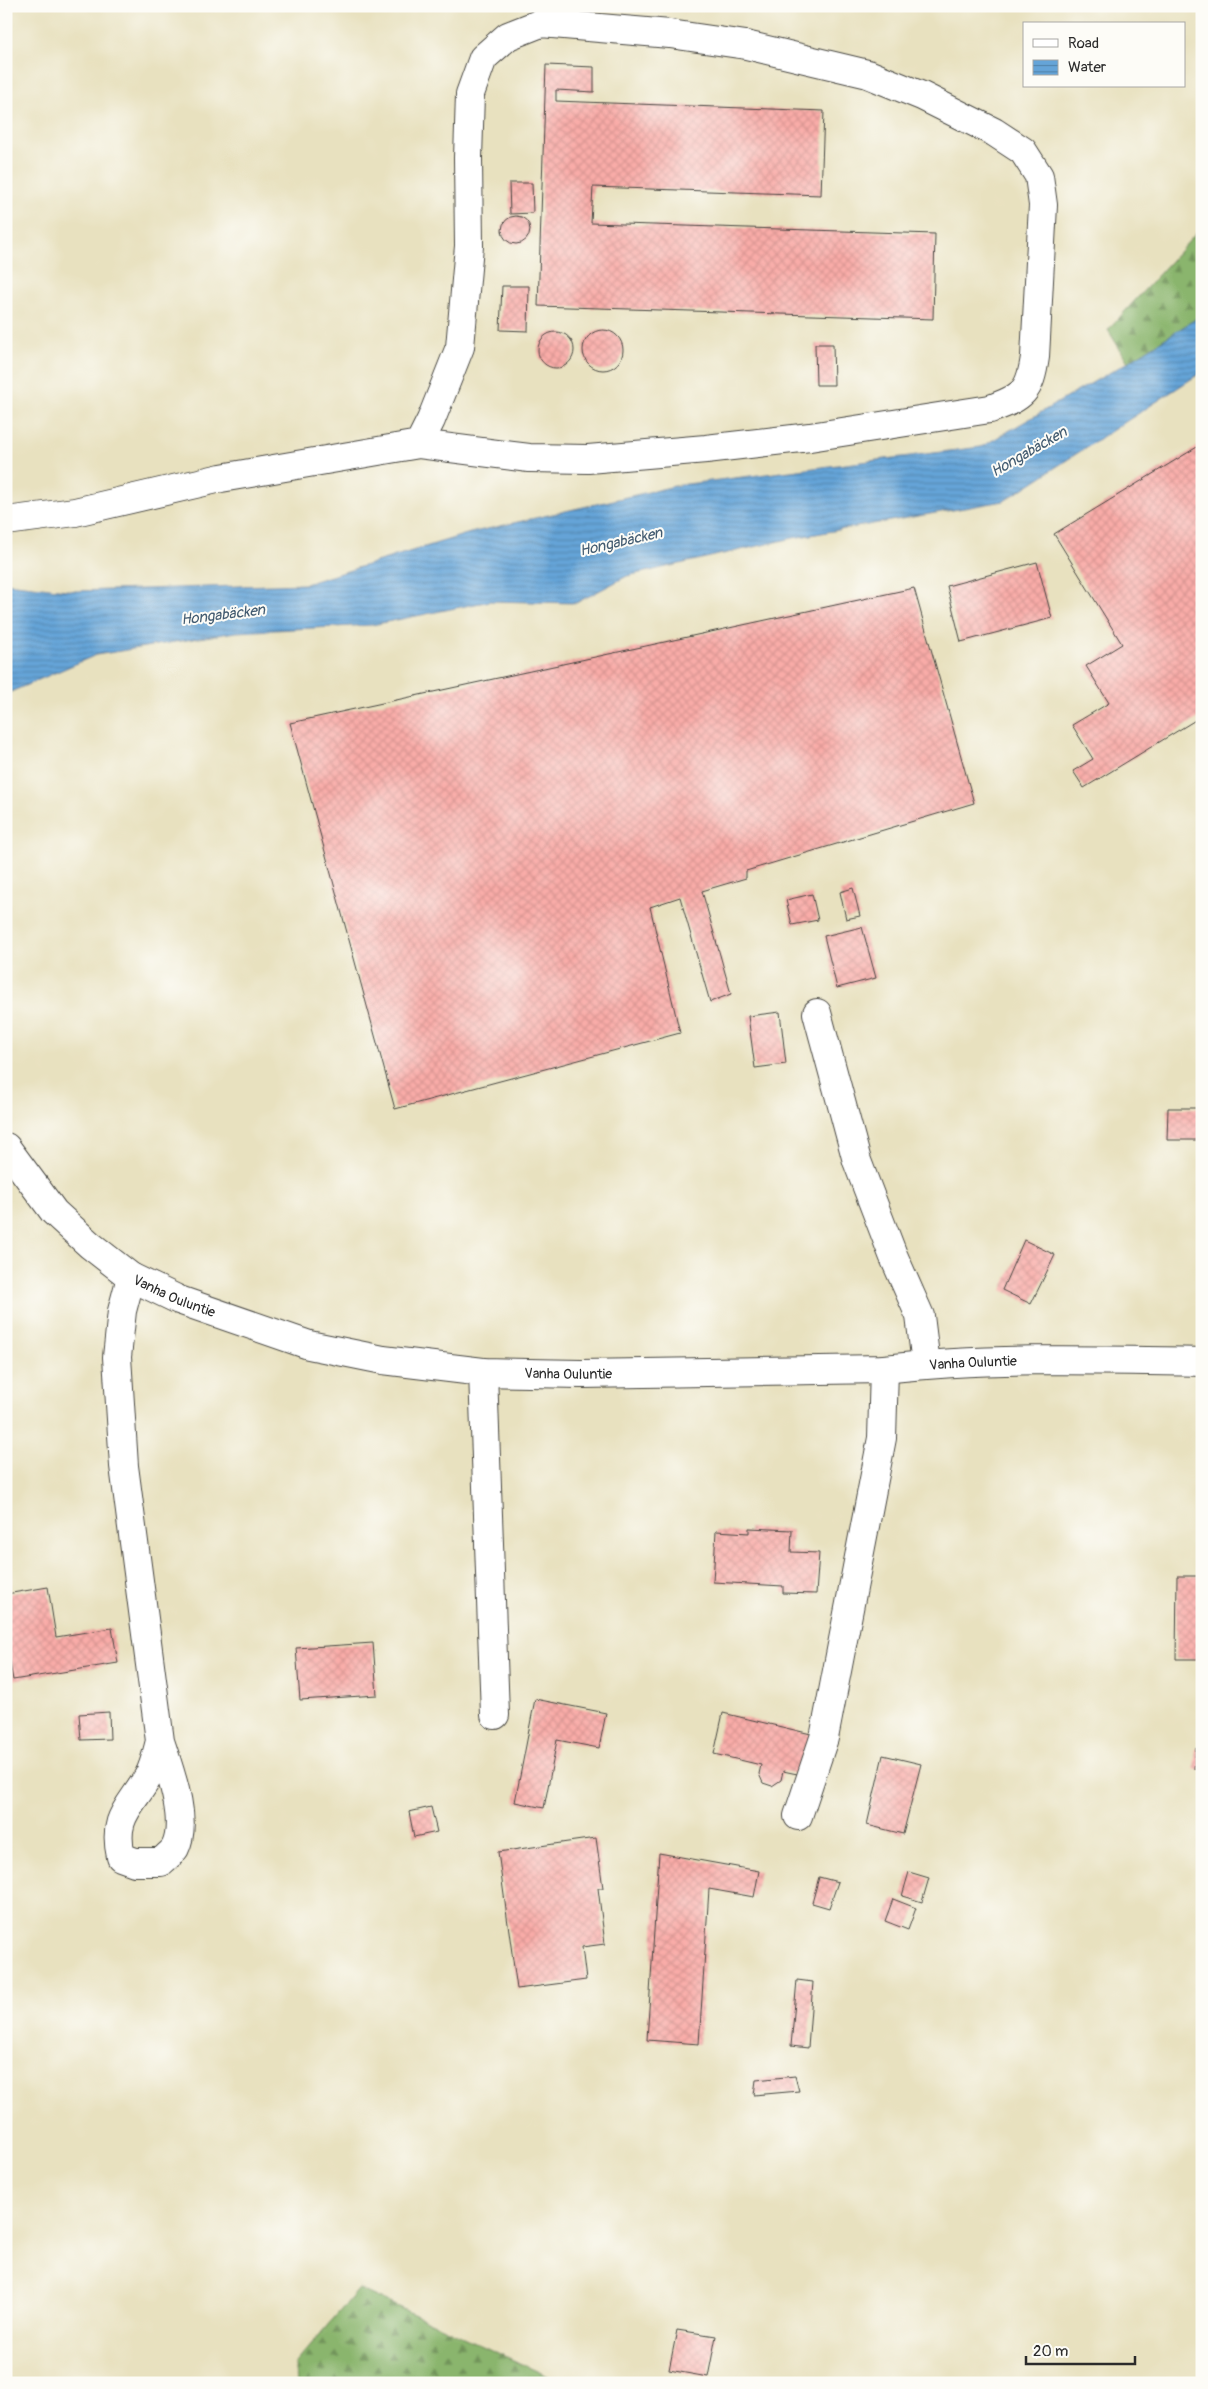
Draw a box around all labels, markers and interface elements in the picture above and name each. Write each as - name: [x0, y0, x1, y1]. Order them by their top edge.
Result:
- legend: [1023, 22, 1186, 88]
- text: Road: [1068, 34, 1099, 53]
- text: Water: [1068, 58, 1107, 77]
- water label: Hongabäcken: [988, 422, 1072, 481]
- water label: Hongabäcken: [578, 523, 666, 561]
- water label: Hongabäcken: [180, 600, 268, 630]
- street label: Vanha Ouluntie: [130, 1271, 218, 1320]
- street label: Vanha Ouluntie: [929, 1352, 1017, 1373]
- street label: Vanha Ouluntie: [524, 1364, 612, 1383]
- scale bar: [1026, 2334, 1134, 2366]
- text: 20 m: [1033, 2342, 1068, 2361]

